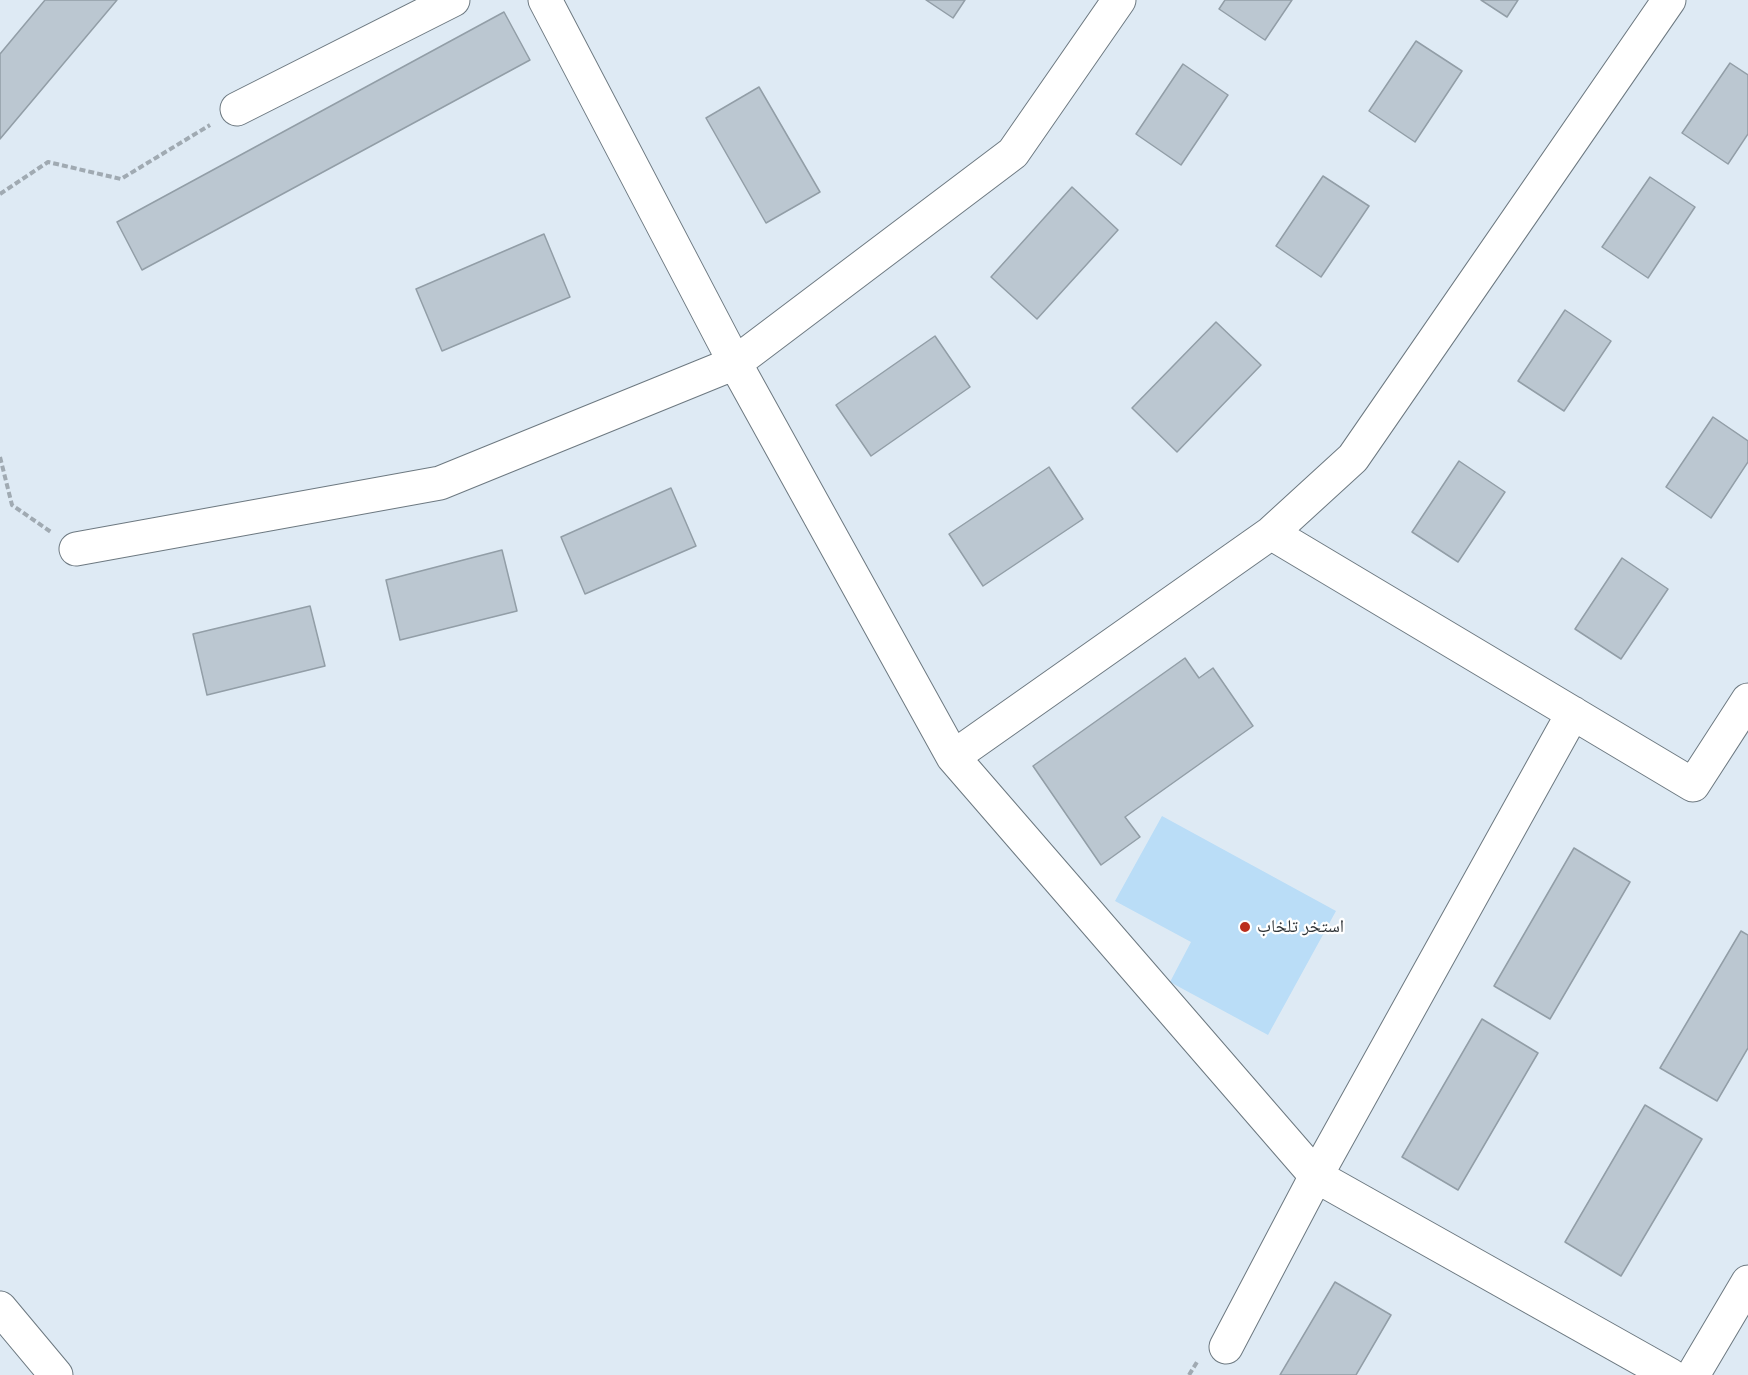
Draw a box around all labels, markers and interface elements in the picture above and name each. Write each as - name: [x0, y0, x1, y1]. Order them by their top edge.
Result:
- place label: استخر تلخاب: [1257, 916, 1344, 938]
- marker: استخر تلخاب: [1238, 920, 1252, 934]

